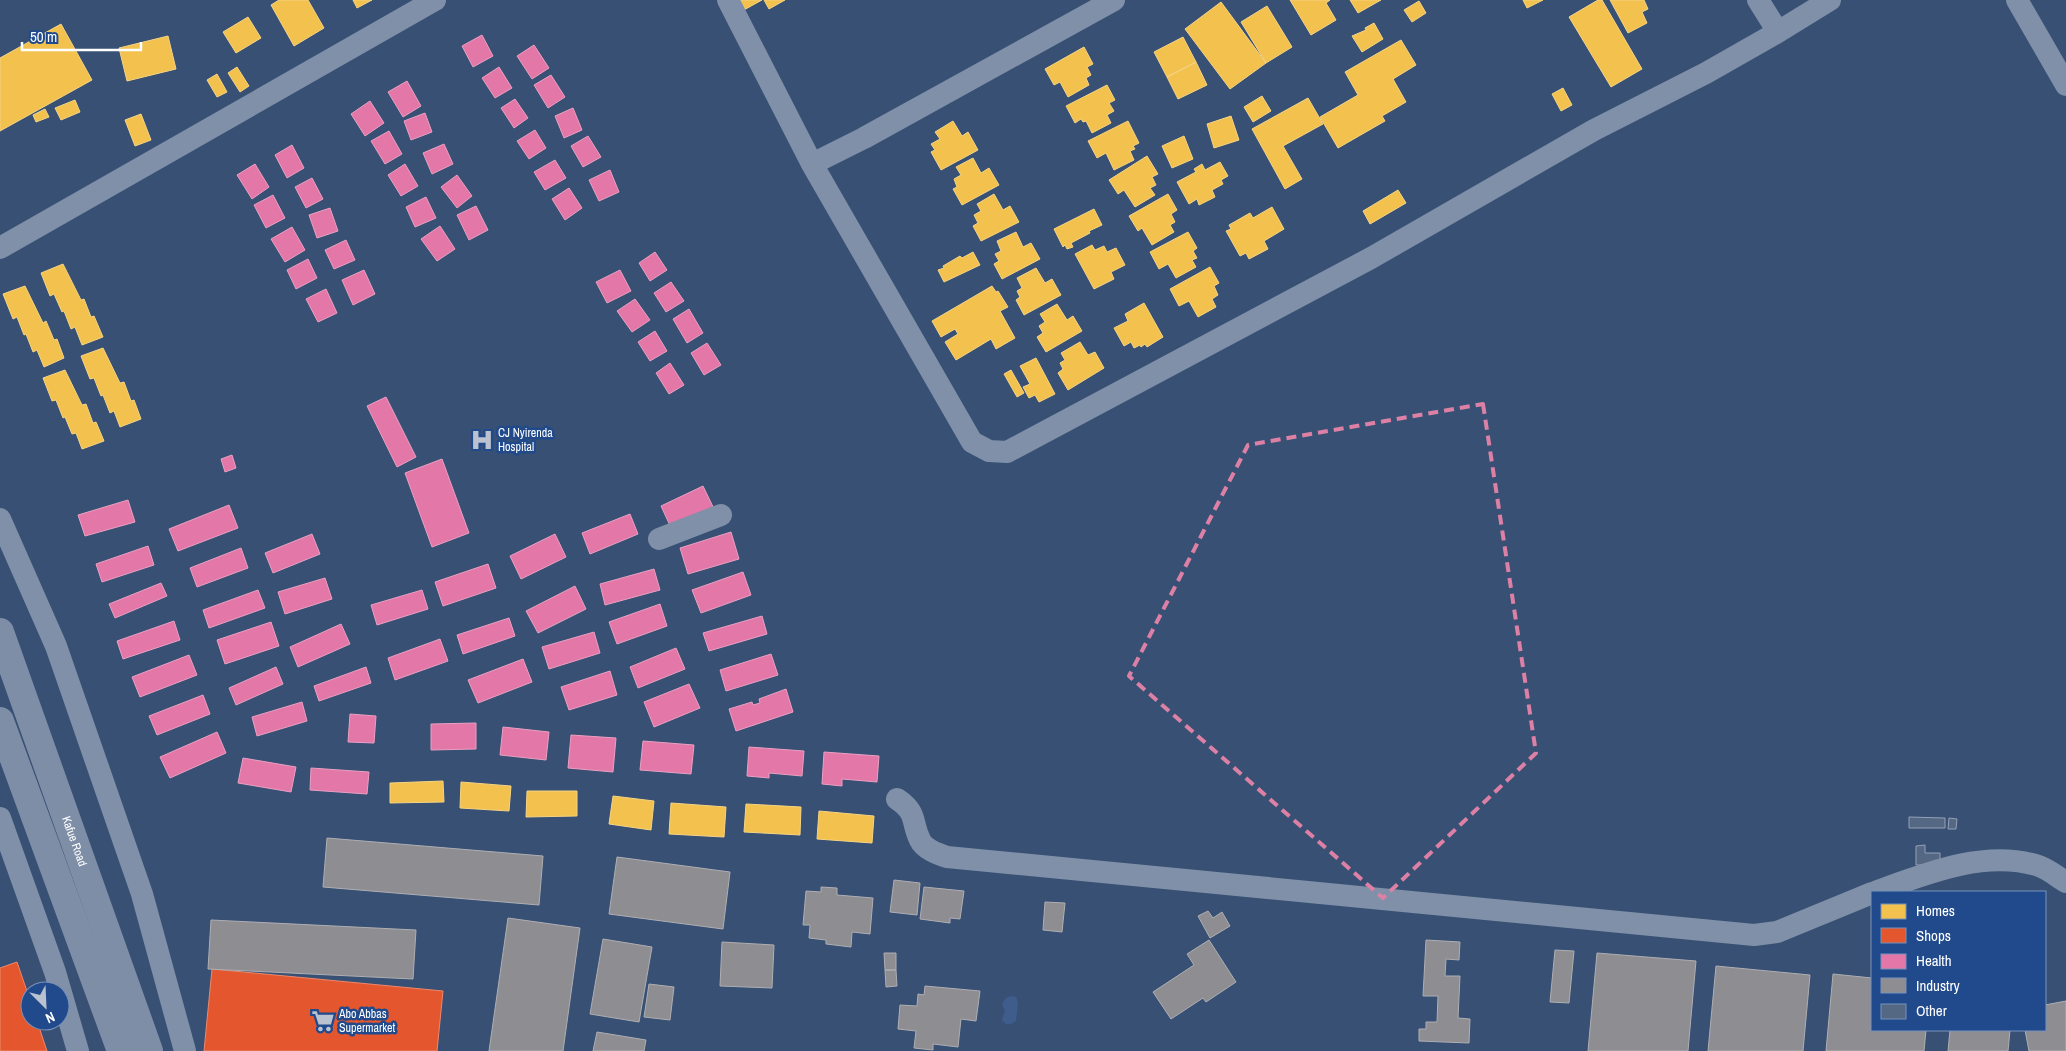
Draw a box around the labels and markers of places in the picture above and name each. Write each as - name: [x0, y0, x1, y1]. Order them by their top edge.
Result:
- place label: CJ Nyirenda Hospital: [498, 425, 553, 455]
- hospital icon: CJ Nyirenda Hospital: [469, 427, 495, 453]
- place label: Abo Abbas Supermarket: [338, 1006, 396, 1036]
- supermarket icon: Abo Abbas Supermarket: [310, 1008, 336, 1034]

